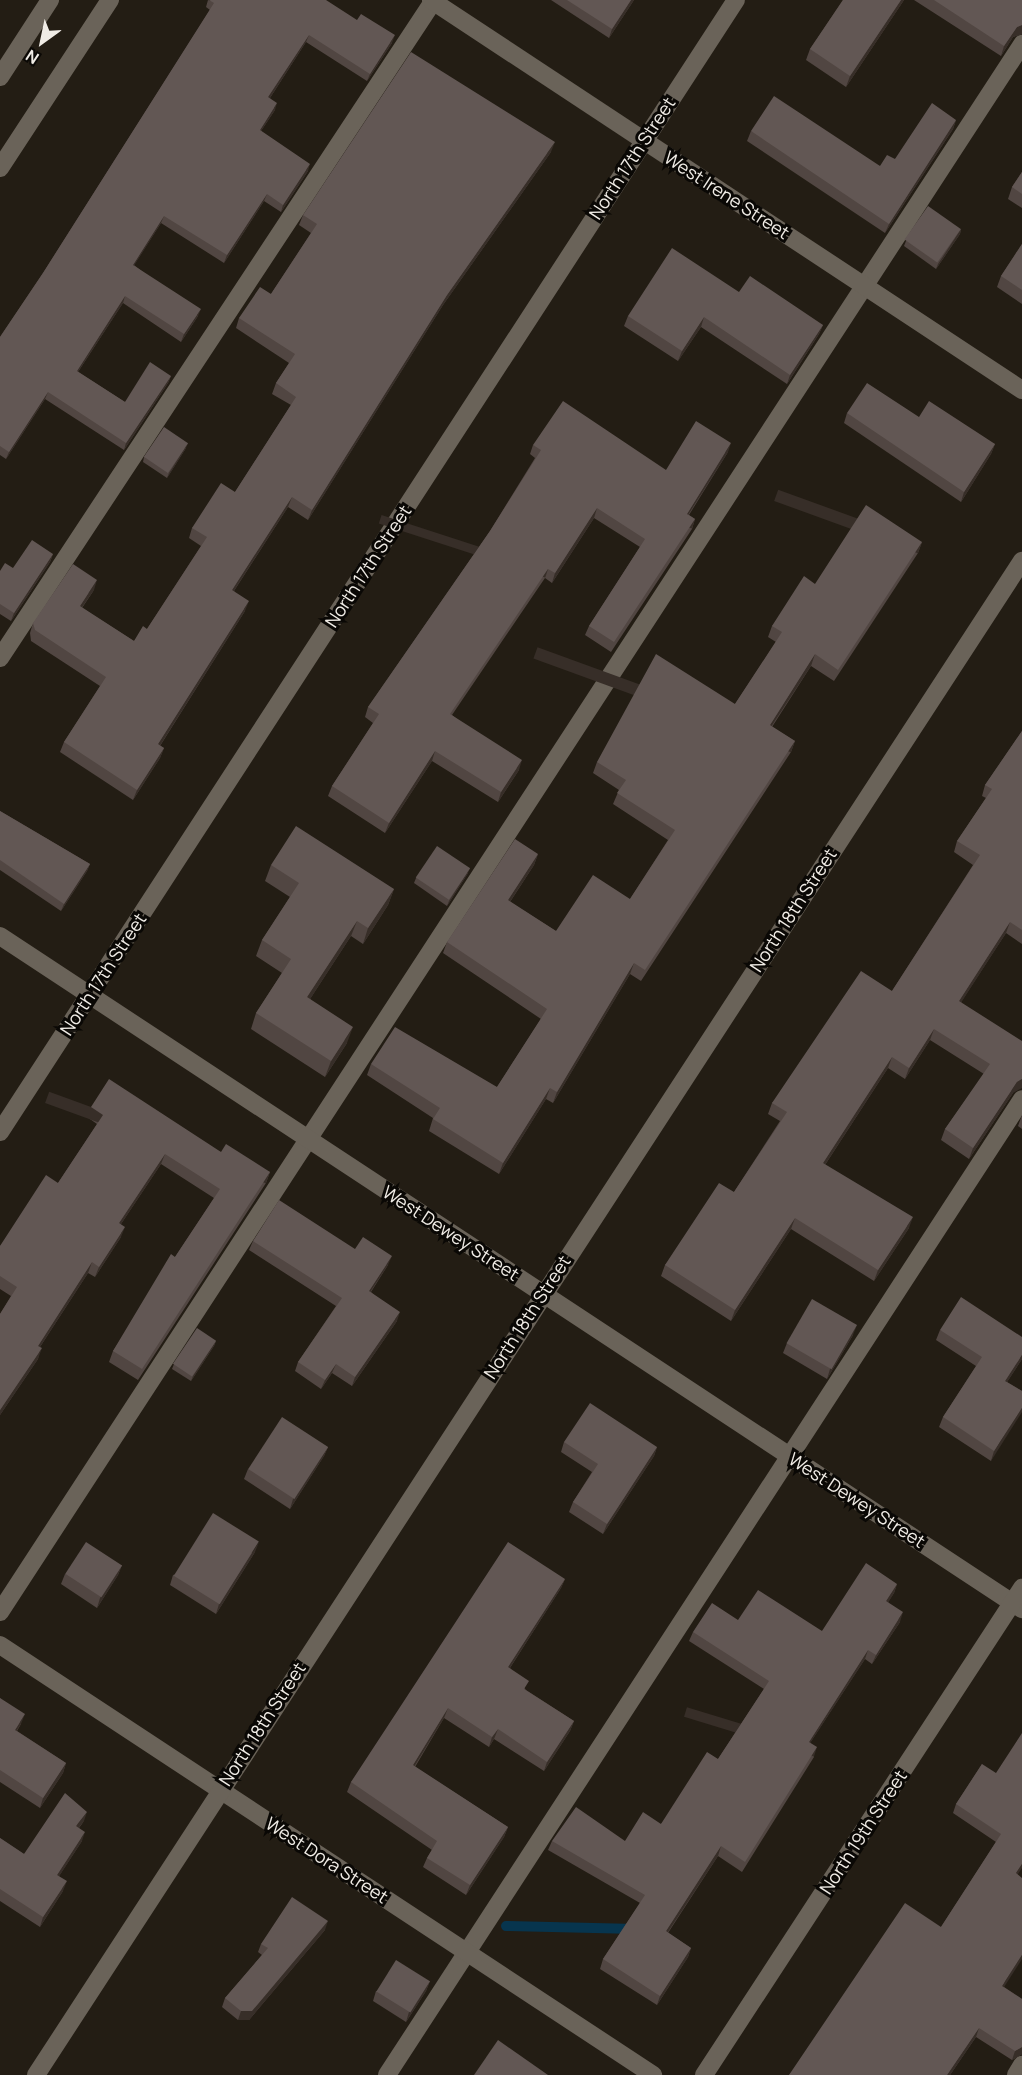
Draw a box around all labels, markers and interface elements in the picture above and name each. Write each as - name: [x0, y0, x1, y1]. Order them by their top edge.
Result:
- north arrow: [12, 12, 72, 72]
- text: N: [21, 45, 43, 69]
- street label: North 17th Street: [584, 93, 680, 223]
- street label: West Irene Street: [660, 146, 794, 244]
- street label: North 17th Street: [320, 501, 416, 631]
- street label: North 18th Street: [745, 844, 841, 976]
- street label: North 17th Street: [55, 909, 151, 1039]
- street label: West Dewey Street: [379, 1181, 523, 1285]
- street label: North 18th Street: [479, 1251, 575, 1383]
- street label: West Dewey Street: [785, 1448, 929, 1552]
- street label: North 18th Street: [214, 1658, 310, 1790]
- street label: North 19th Street: [815, 1766, 911, 1898]
- street label: West Dora Street: [262, 1812, 392, 1908]

